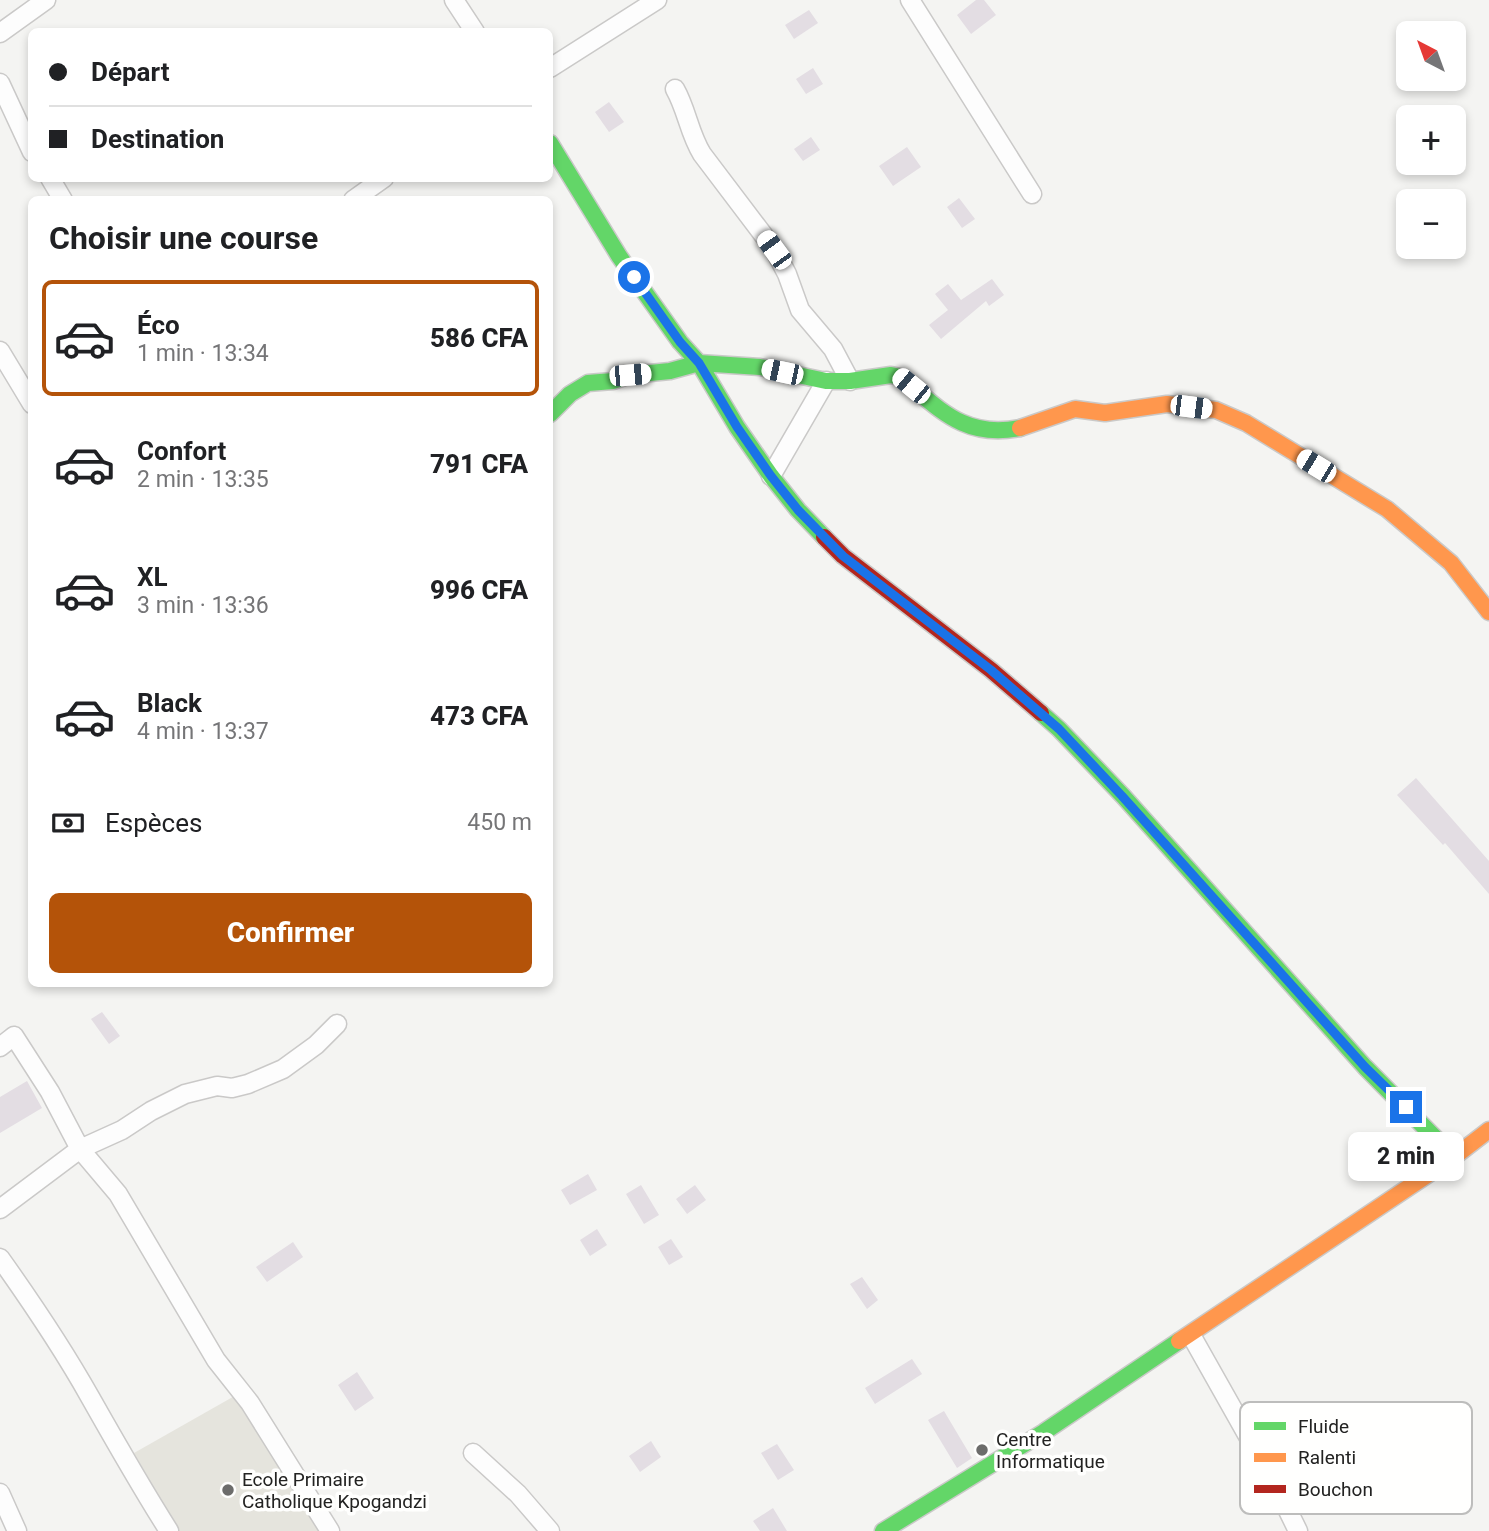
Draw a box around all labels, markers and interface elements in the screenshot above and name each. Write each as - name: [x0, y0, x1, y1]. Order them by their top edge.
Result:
- north arrow: [1396, 21, 1466, 91]
- map controls: [1396, 21, 1466, 259]
- text: Départ: [91, 57, 169, 87]
- button: +: [1396, 105, 1466, 175]
- text: Destination: [91, 124, 224, 154]
- button: −: [1396, 189, 1466, 259]
- text: Choisir une course: [49, 219, 318, 257]
- car: [754, 227, 795, 273]
- route start: [618, 261, 650, 293]
- icon: car: [53, 307, 116, 370]
- text: Éco: [137, 310, 180, 340]
- text: 586 CFA: [430, 323, 528, 353]
- text: 1 min · 13:34: [137, 340, 269, 367]
- car: [760, 357, 805, 387]
- car: [609, 363, 652, 387]
- car: [889, 365, 934, 407]
- car: [1169, 394, 1214, 420]
- icon: car: [53, 433, 116, 496]
- text: Confort: [137, 436, 226, 466]
- car: [1293, 446, 1340, 486]
- text: 791 CFA: [430, 449, 528, 479]
- text: 2 min · 13:35: [137, 466, 269, 493]
- icon: car: [53, 559, 116, 622]
- text: XL: [137, 562, 168, 592]
- text: 996 CFA: [430, 575, 528, 605]
- text: 3 min · 13:36: [137, 592, 269, 619]
- icon: car: [53, 685, 116, 748]
- text: Black: [137, 688, 202, 718]
- text: 473 CFA: [430, 701, 528, 731]
- text: 4 min · 13:37: [137, 718, 269, 745]
- icon: cash: [49, 804, 87, 842]
- text: Espèces: [105, 808, 202, 838]
- text: 450 m: [467, 809, 532, 836]
- button: Confirmer: [49, 893, 532, 973]
- route end: [1390, 1091, 1422, 1123]
- callout: 2 min: [1348, 1132, 1464, 1180]
- text: 2 min: [1377, 1143, 1435, 1170]
- legend: [1240, 1402, 1472, 1514]
- text: Fluide: [1298, 1415, 1349, 1438]
- place label: Centre Informatique: [996, 1428, 1105, 1473]
- marker: Centre Informatique: [974, 1442, 990, 1458]
- text: Ralenti: [1298, 1446, 1356, 1469]
- place label: Ecole Primaire Catholique Kpogandzi: [242, 1468, 427, 1513]
- text: Bouchon: [1298, 1478, 1373, 1501]
- marker: Ecole Primaire Catholique Kpogandzi: [220, 1482, 236, 1498]

